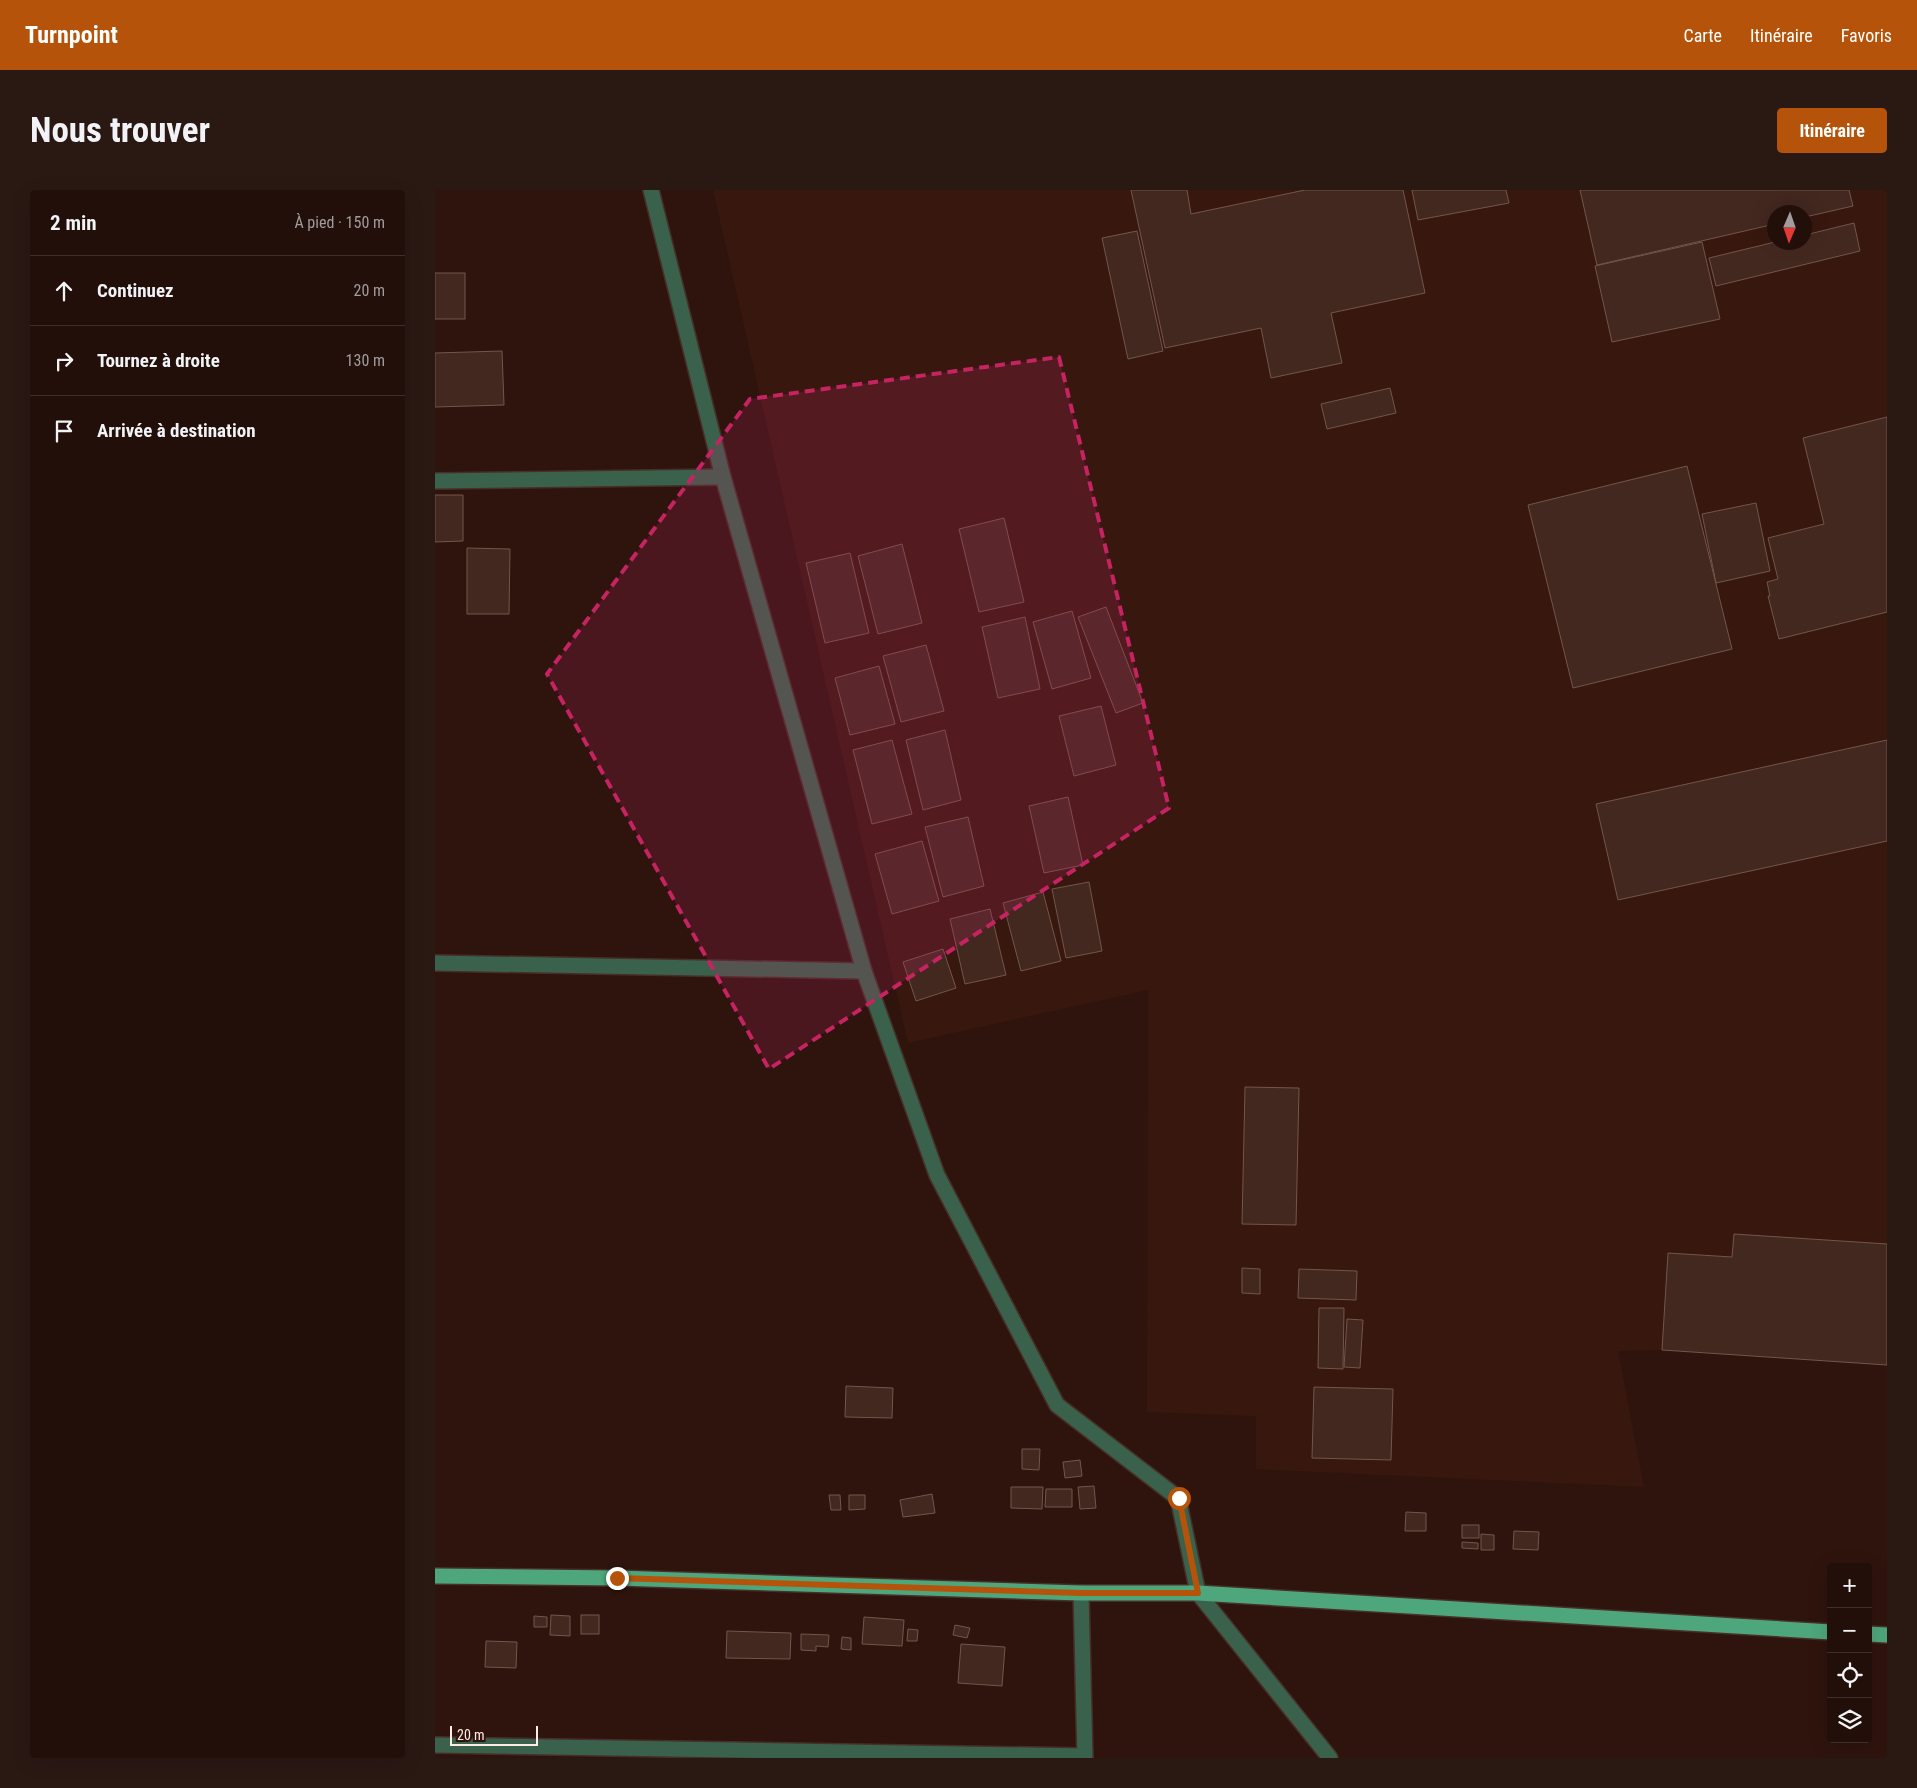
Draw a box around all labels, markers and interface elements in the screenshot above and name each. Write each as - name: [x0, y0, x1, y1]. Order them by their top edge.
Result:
- text: Turnpoint: [25, 21, 118, 49]
- text: Carte: [1683, 25, 1722, 46]
- text: Itinéraire: [1750, 25, 1813, 46]
- text: Favoris: [1841, 25, 1892, 46]
- button: Itinéraire: [1777, 108, 1887, 153]
- text: Nous trouver: [30, 110, 210, 151]
- north arrow: [1767, 205, 1812, 250]
- text: 2 min: [50, 211, 97, 235]
- text: À pied · 150 m: [294, 213, 385, 232]
- icon: ahead: [50, 277, 78, 305]
- text: Continuez: [97, 279, 174, 302]
- text: 20 m: [353, 281, 385, 300]
- icon: right: [50, 347, 78, 375]
- text: Tournez à droite: [97, 349, 220, 372]
- text: 130 m: [346, 351, 385, 370]
- icon: arrive: [50, 417, 78, 445]
- text: Arrivée à destination: [97, 419, 256, 442]
- route start: [1168, 1487, 1191, 1510]
- map controls: [1827, 1563, 1872, 1743]
- button: +: [1827, 1563, 1872, 1608]
- route end: [606, 1567, 629, 1590]
- button: −: [1827, 1608, 1872, 1653]
- button: locate: [1827, 1653, 1872, 1698]
- button: layers: [1827, 1698, 1872, 1743]
- scale bar: [450, 1723, 537, 1746]
- text: 20 m: [457, 1727, 485, 1743]

